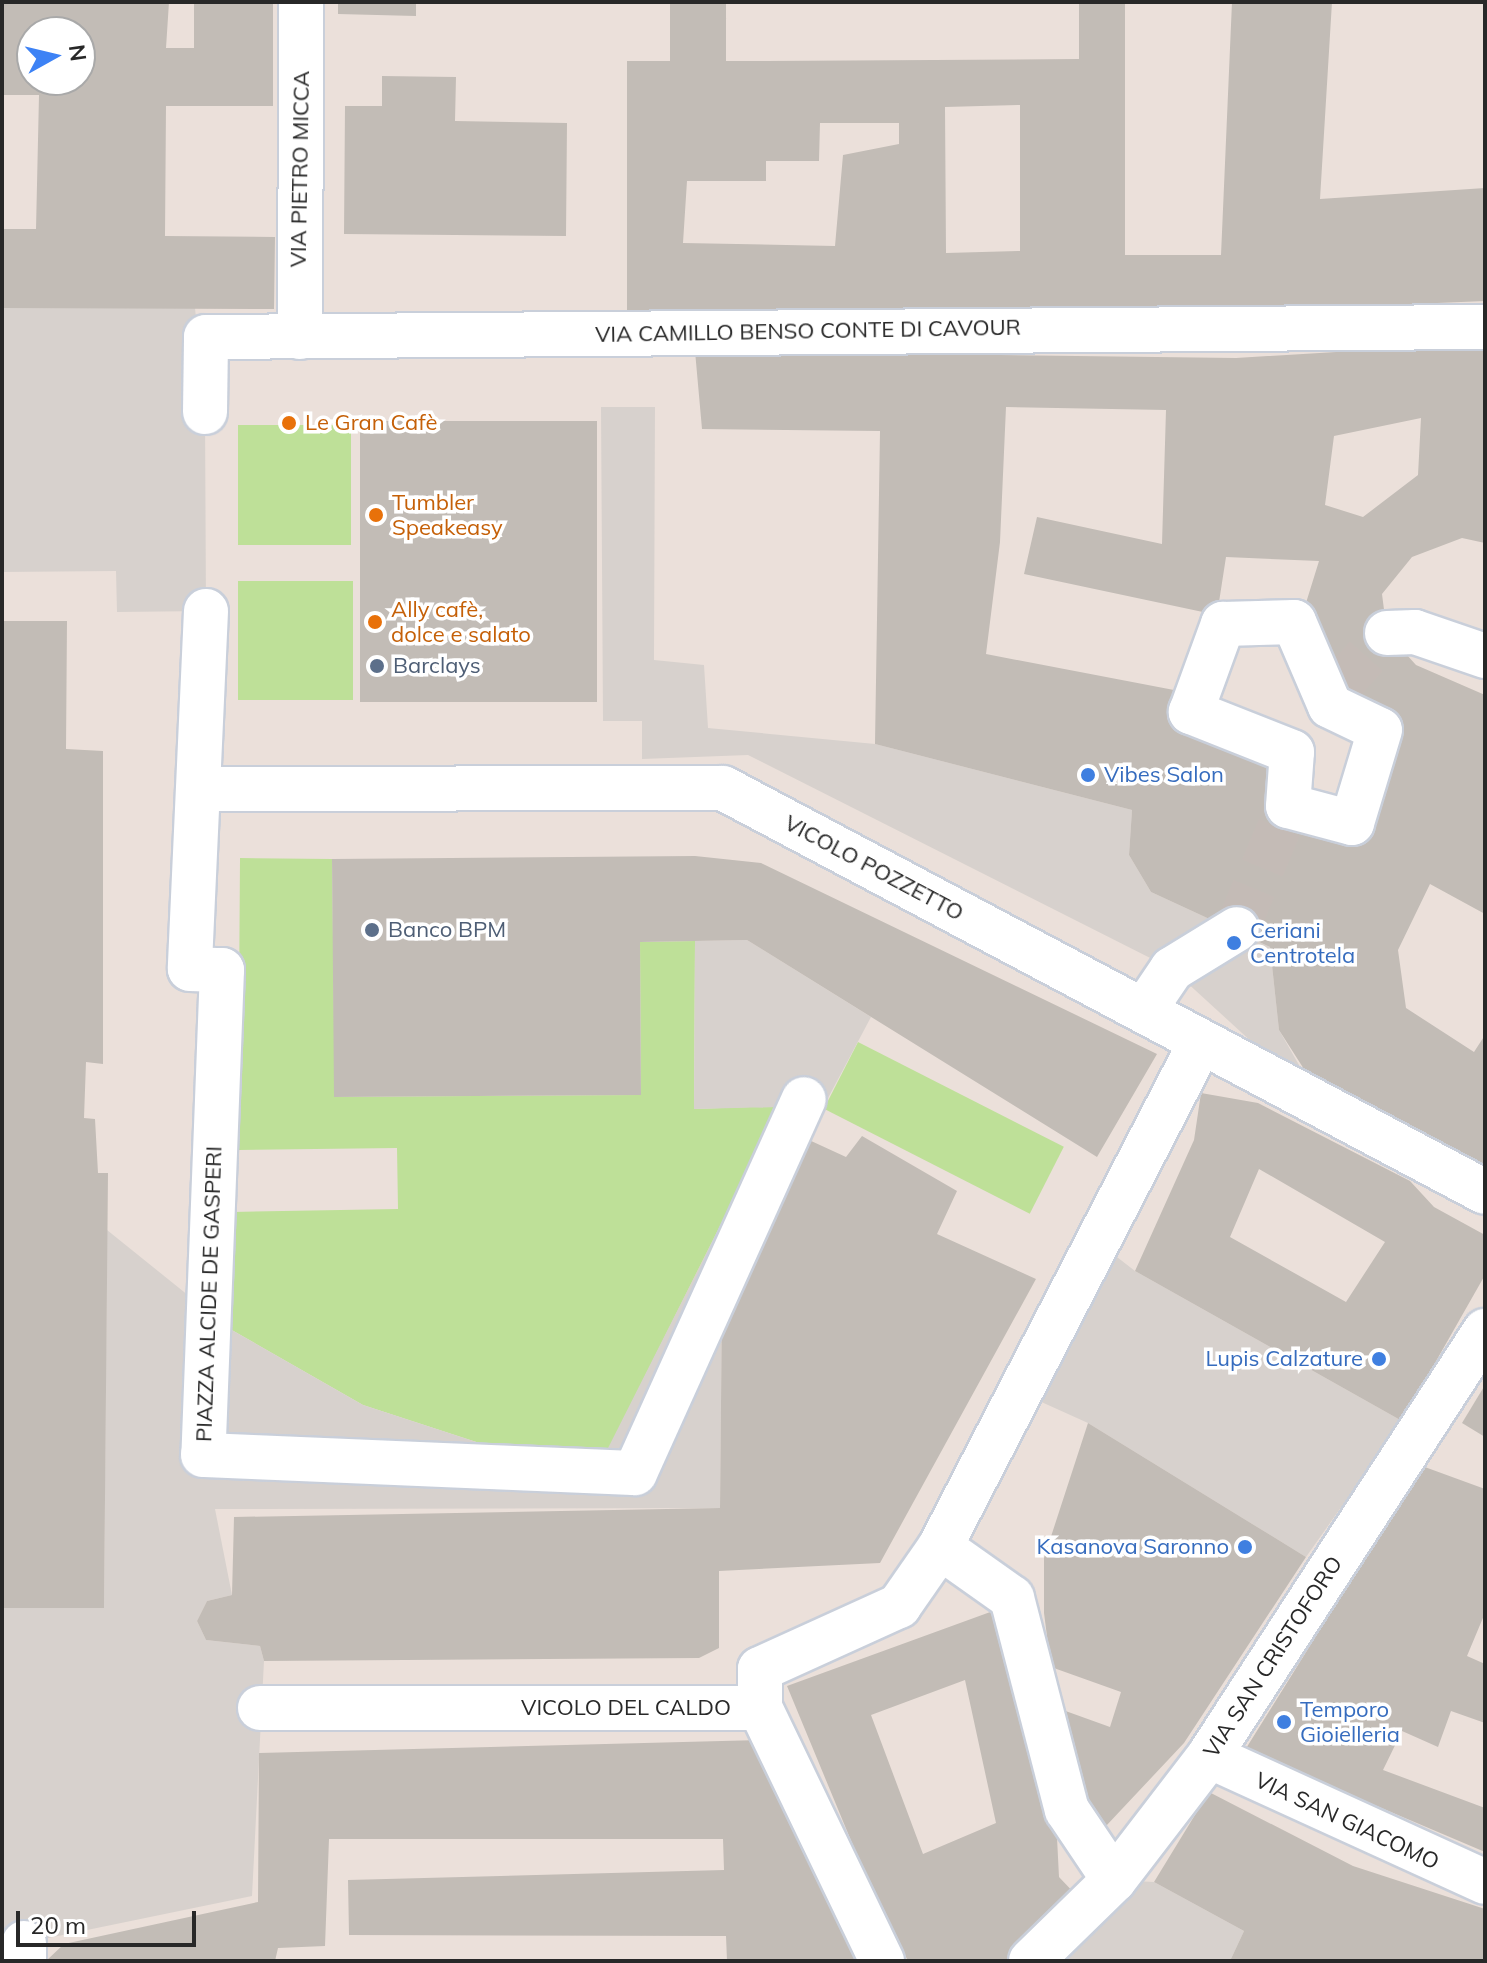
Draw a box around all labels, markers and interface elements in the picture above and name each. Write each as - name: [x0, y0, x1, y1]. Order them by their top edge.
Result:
- north arrow: [16, 16, 96, 96]
- text: N: [63, 43, 93, 63]
- street label: VIA PIETRO MICCA: [285, 70, 315, 268]
- street label: VIA CAMILLO BENSO CONTE DI CAVOUR: [595, 314, 1021, 348]
- place label: Le Gran Cafè: [305, 410, 437, 436]
- marker: Le Gran Cafè: [280, 414, 298, 432]
- place label: Tumbler Speakeasy: [392, 489, 503, 540]
- marker: Tumbler Speakeasy: [367, 506, 385, 524]
- place label: Ally cafè, dolce e salato: [391, 596, 531, 648]
- marker: Ally cafè, dolce e salato: [366, 613, 384, 631]
- place label: Barclays: [393, 653, 481, 679]
- marker: Barclays: [368, 657, 386, 675]
- place label: Vibes Salon: [1104, 762, 1224, 788]
- marker: Vibes Salon: [1079, 766, 1097, 784]
- street label: VICOLO POZZETTO: [780, 810, 968, 926]
- place label: Banco BPM: [388, 917, 506, 943]
- place label: Ceriani Centrotela: [1250, 917, 1355, 968]
- marker: Banco BPM: [363, 921, 381, 939]
- marker: Ceriani Centrotela: [1225, 934, 1243, 952]
- street label: PIAZZA ALCIDE DE GASPERI: [191, 1146, 227, 1442]
- place label: Lupis Calzature: [1206, 1346, 1363, 1372]
- marker: Lupis Calzature: [1370, 1350, 1388, 1368]
- place label: Kasanova Saronno: [1036, 1534, 1229, 1560]
- marker: Kasanova Saronno: [1236, 1538, 1254, 1556]
- street label: VIA SAN CRISTOFORO: [1198, 1551, 1348, 1763]
- street label: VICOLO DEL CALDO: [521, 1695, 731, 1721]
- place label: Temporo Gioielleria: [1300, 1696, 1400, 1748]
- marker: Temporo Gioielleria: [1275, 1713, 1293, 1731]
- street label: VIA SAN GIACOMO: [1251, 1767, 1443, 1875]
- scale bar: [20, 1895, 200, 1945]
- text: 20 m: [30, 1910, 86, 1940]

